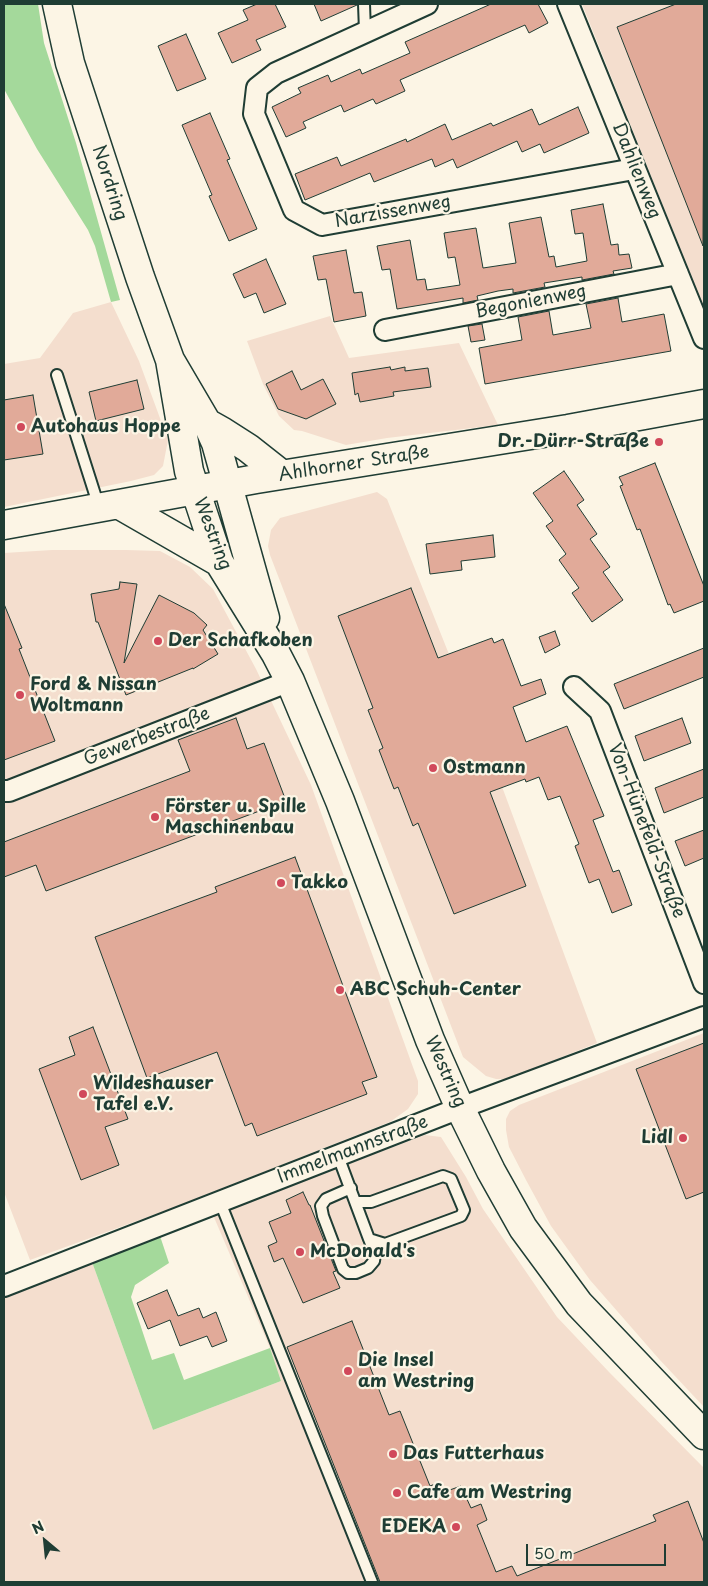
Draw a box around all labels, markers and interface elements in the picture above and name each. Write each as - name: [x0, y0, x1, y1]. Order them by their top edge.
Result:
- street label: Dahlienweg: [607, 120, 665, 222]
- street label: Nordring: [87, 143, 131, 223]
- street label: Narzissenweg: [333, 191, 453, 233]
- street label: Begonienweg: [474, 281, 588, 323]
- place label: Autohaus Hoppe: [31, 416, 181, 438]
- marker: Autohaus Hoppe: [15, 421, 27, 433]
- place label: Dr.-Dürr-Straße: [497, 431, 649, 453]
- marker: Dr.-Dürr-Straße: [653, 436, 665, 448]
- street label: Ahlhorner Straße: [277, 441, 431, 487]
- street label: Westring: [188, 495, 236, 573]
- place label: Der Schafkoben: [168, 630, 313, 652]
- marker: Der Schafkoben: [152, 635, 164, 647]
- place label: Ford & Nissan Woltmann: [30, 674, 157, 716]
- marker: Ford & Nissan Woltmann: [14, 689, 26, 701]
- street label: Gewerbestraße: [81, 703, 213, 771]
- street label: Von-Hünefeld-Straße: [603, 741, 689, 921]
- place label: Ostmann: [443, 757, 526, 779]
- marker: Ostmann: [427, 762, 439, 774]
- place label: Förster u. Spille Maschinenbau: [165, 796, 306, 839]
- marker: Förster u. Spille Maschinenbau: [149, 811, 161, 823]
- place label: Takko: [291, 872, 348, 894]
- marker: Takko: [275, 877, 287, 889]
- place label: ABC Schuh-Center: [350, 979, 521, 1001]
- marker: ABC Schuh-Center: [334, 984, 346, 996]
- street label: Westring: [420, 1033, 470, 1111]
- place label: Wildeshauser Tafel e.V.: [93, 1073, 214, 1116]
- marker: Wildeshauser Tafel e.V.: [77, 1088, 89, 1100]
- street label: Immelmannstraße: [275, 1111, 431, 1189]
- place label: Lidl: [641, 1127, 673, 1149]
- marker: Lidl: [677, 1132, 689, 1144]
- place label: McDonald's: [310, 1241, 415, 1263]
- marker: McDonald's: [294, 1246, 306, 1258]
- place label: Die Insel am Westring: [358, 1350, 474, 1392]
- marker: Die Insel am Westring: [342, 1365, 354, 1377]
- place label: Das Futterhaus: [403, 1443, 544, 1465]
- marker: Das Futterhaus: [387, 1448, 399, 1460]
- place label: Cafe am Westring: [407, 1482, 572, 1504]
- marker: Cafe am Westring: [391, 1487, 403, 1499]
- text: N: [28, 1515, 48, 1539]
- north arrow: [20, 1516, 70, 1566]
- place label: EDEKA: [382, 1516, 446, 1538]
- marker: EDEKA: [450, 1521, 462, 1533]
- scale bar: [528, 1534, 668, 1566]
- text: 50 m: [534, 1541, 573, 1564]

